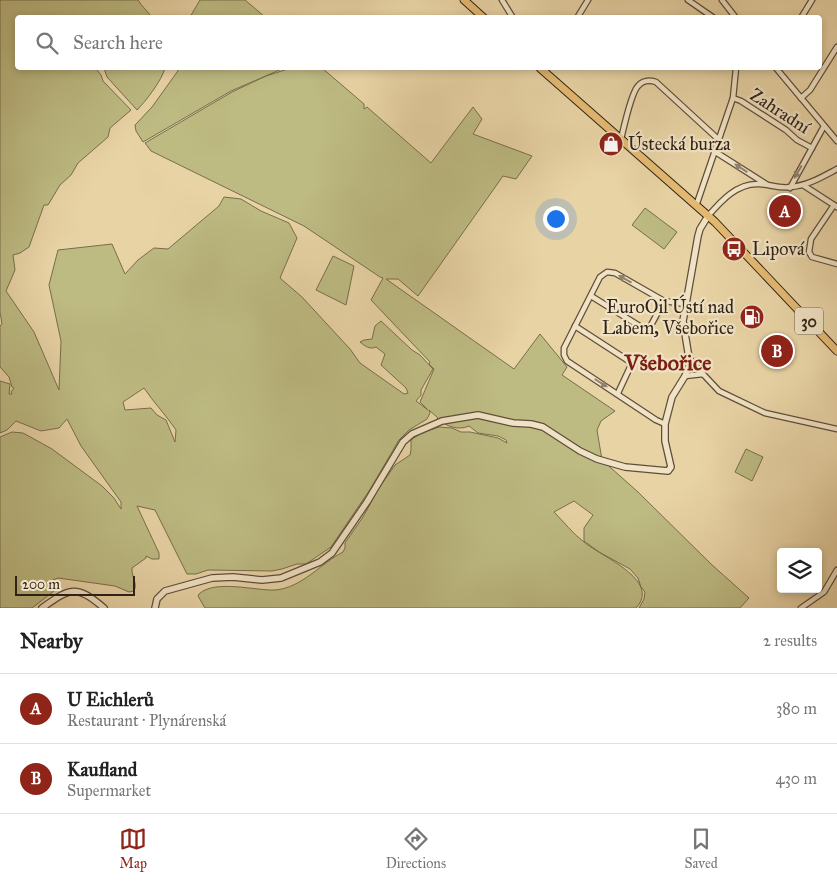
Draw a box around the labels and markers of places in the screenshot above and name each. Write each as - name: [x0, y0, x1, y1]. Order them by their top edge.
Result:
- shop icon: Ústecká burza: [598, 131, 624, 157]
- place label: Ústecká burza: [628, 131, 731, 155]
- pin: A: [769, 192, 801, 230]
- bus stop icon: Lipová: [721, 236, 747, 262]
- place label: Lipová: [752, 238, 805, 260]
- place label: EuroOil Ústí nad Labem, Všebořice: [602, 294, 734, 339]
- fuel station icon: EuroOil Ústí nad Labem, Všebořice: [739, 304, 765, 330]
- pin: B: [761, 332, 793, 370]

